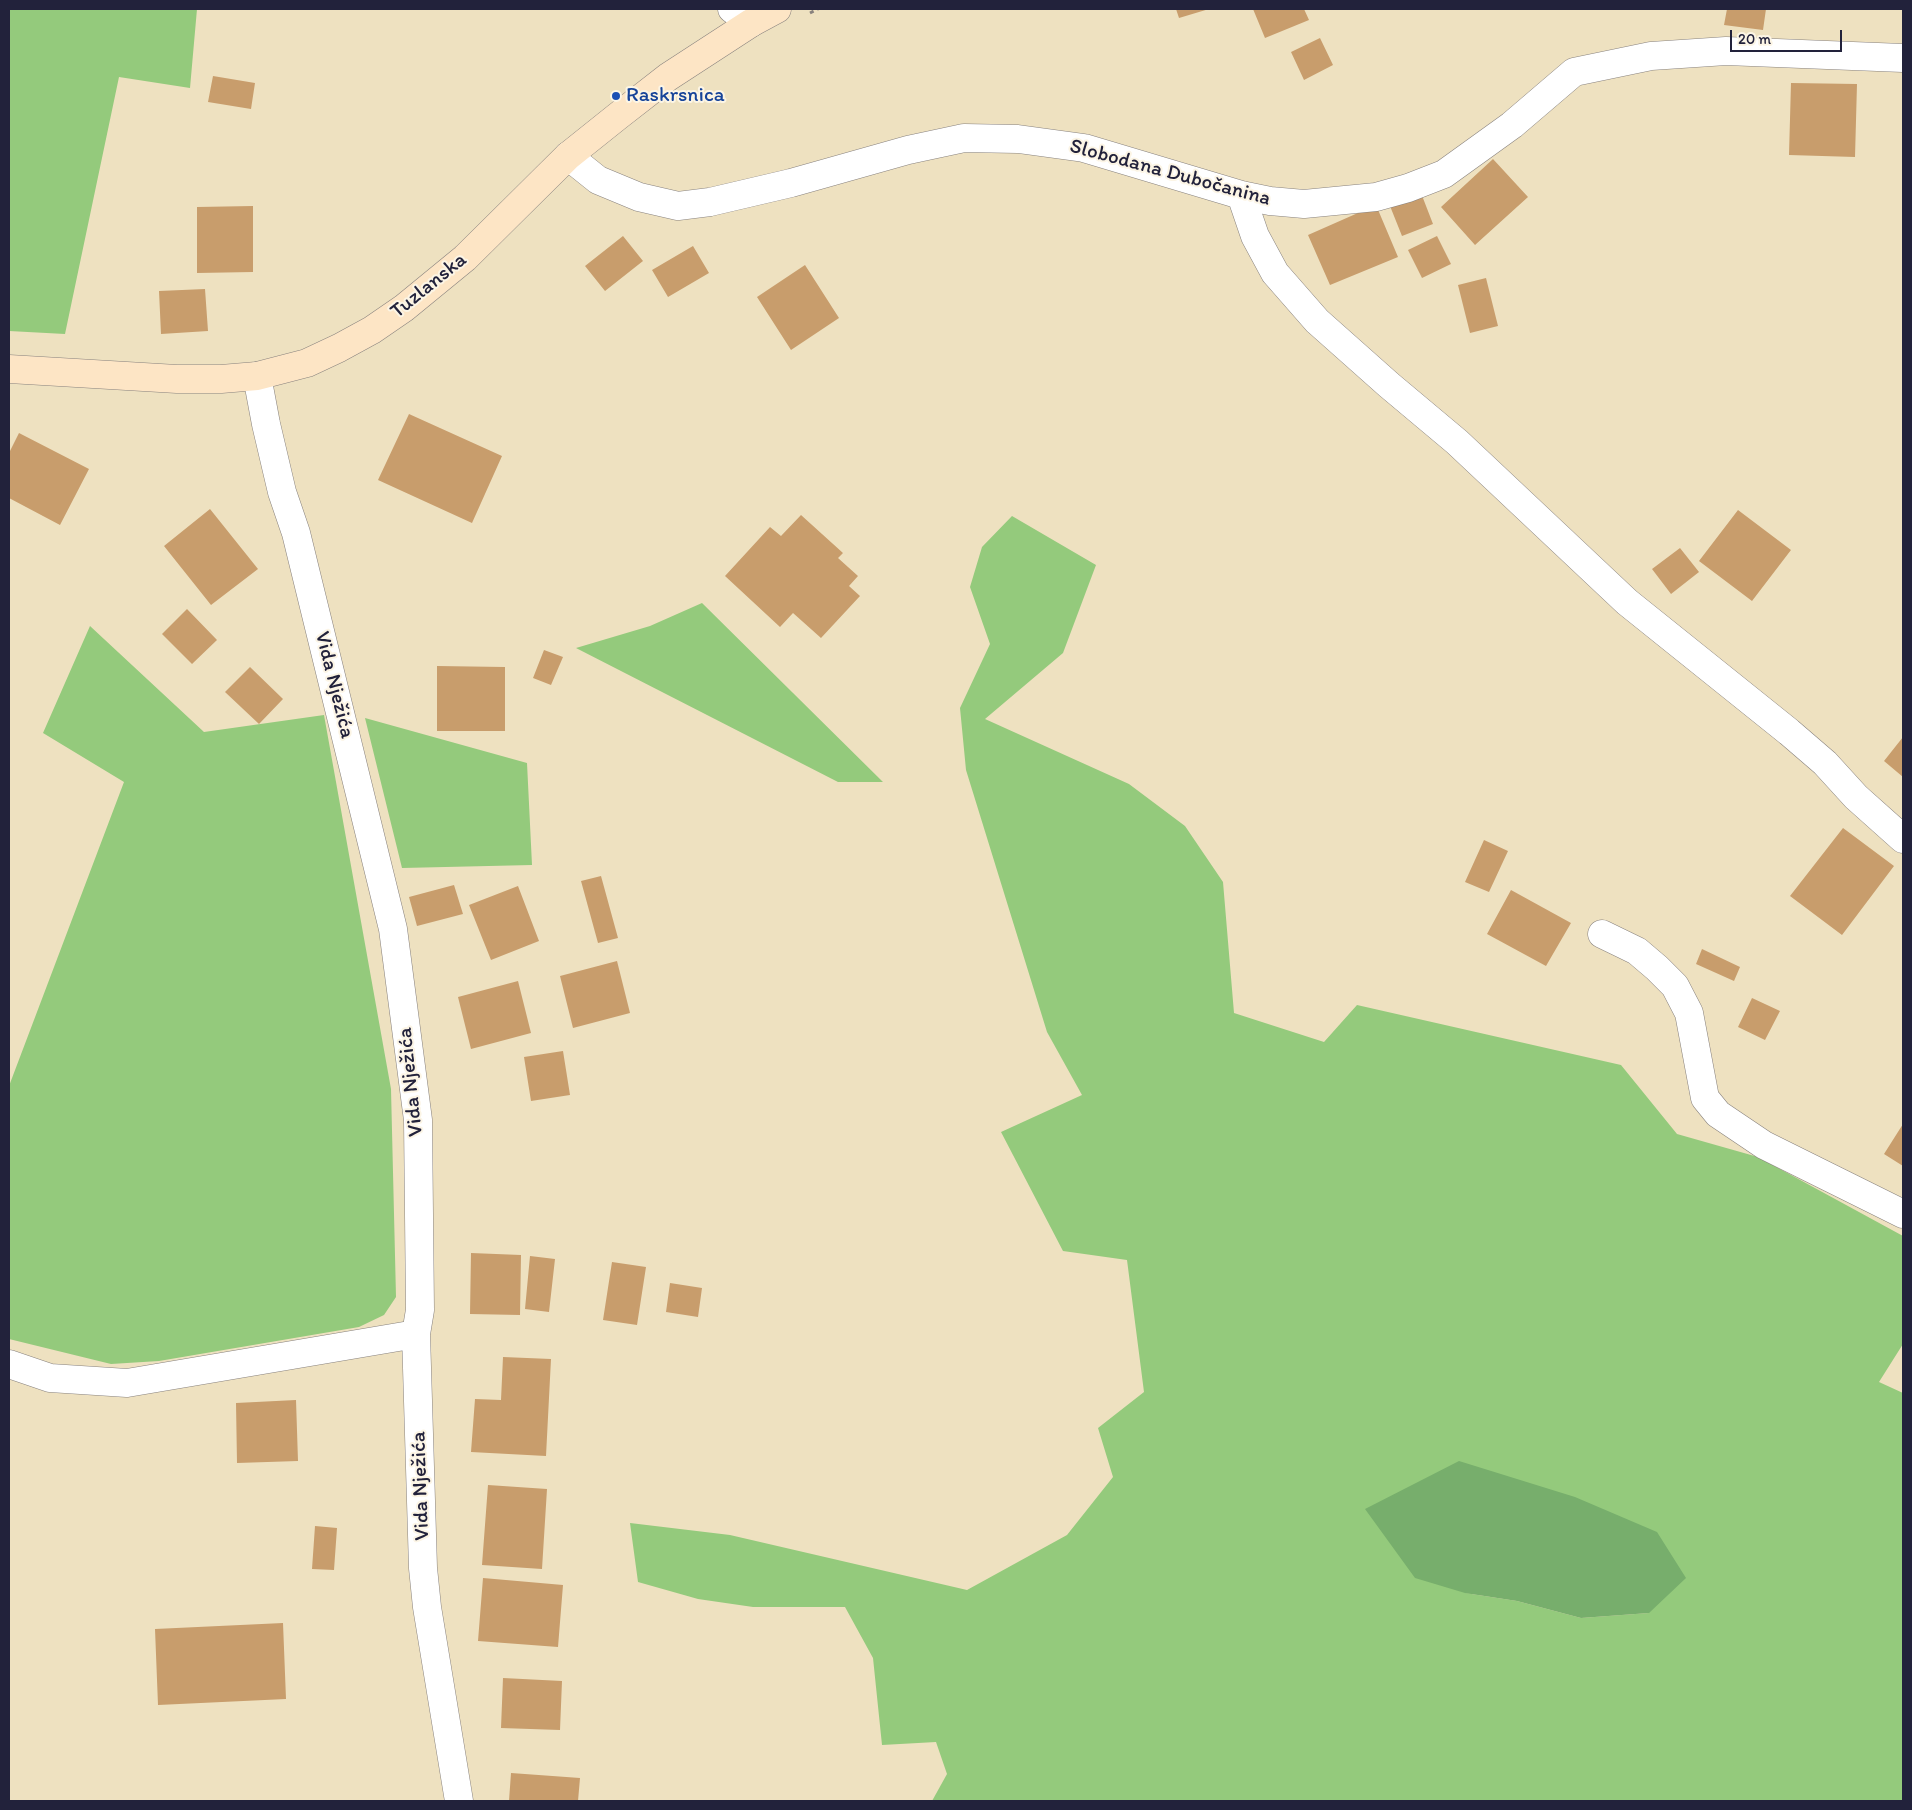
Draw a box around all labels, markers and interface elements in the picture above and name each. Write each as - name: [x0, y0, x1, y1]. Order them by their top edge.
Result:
- scale bar: [1732, 20, 1844, 52]
- text: 20 m: [1738, 30, 1771, 48]
- place label: Raskrsnica: [626, 83, 725, 109]
- marker: Raskrsnica: [610, 90, 622, 102]
- street label: Slobodana Dubočanina: [1067, 134, 1273, 212]
- street label: Tuzlanska: [386, 248, 472, 324]
- street label: Vida Nježića: [309, 629, 359, 741]
- street label: Vida Nježića: [393, 1026, 429, 1138]
- street label: Vida Nježića: [406, 1431, 436, 1541]

